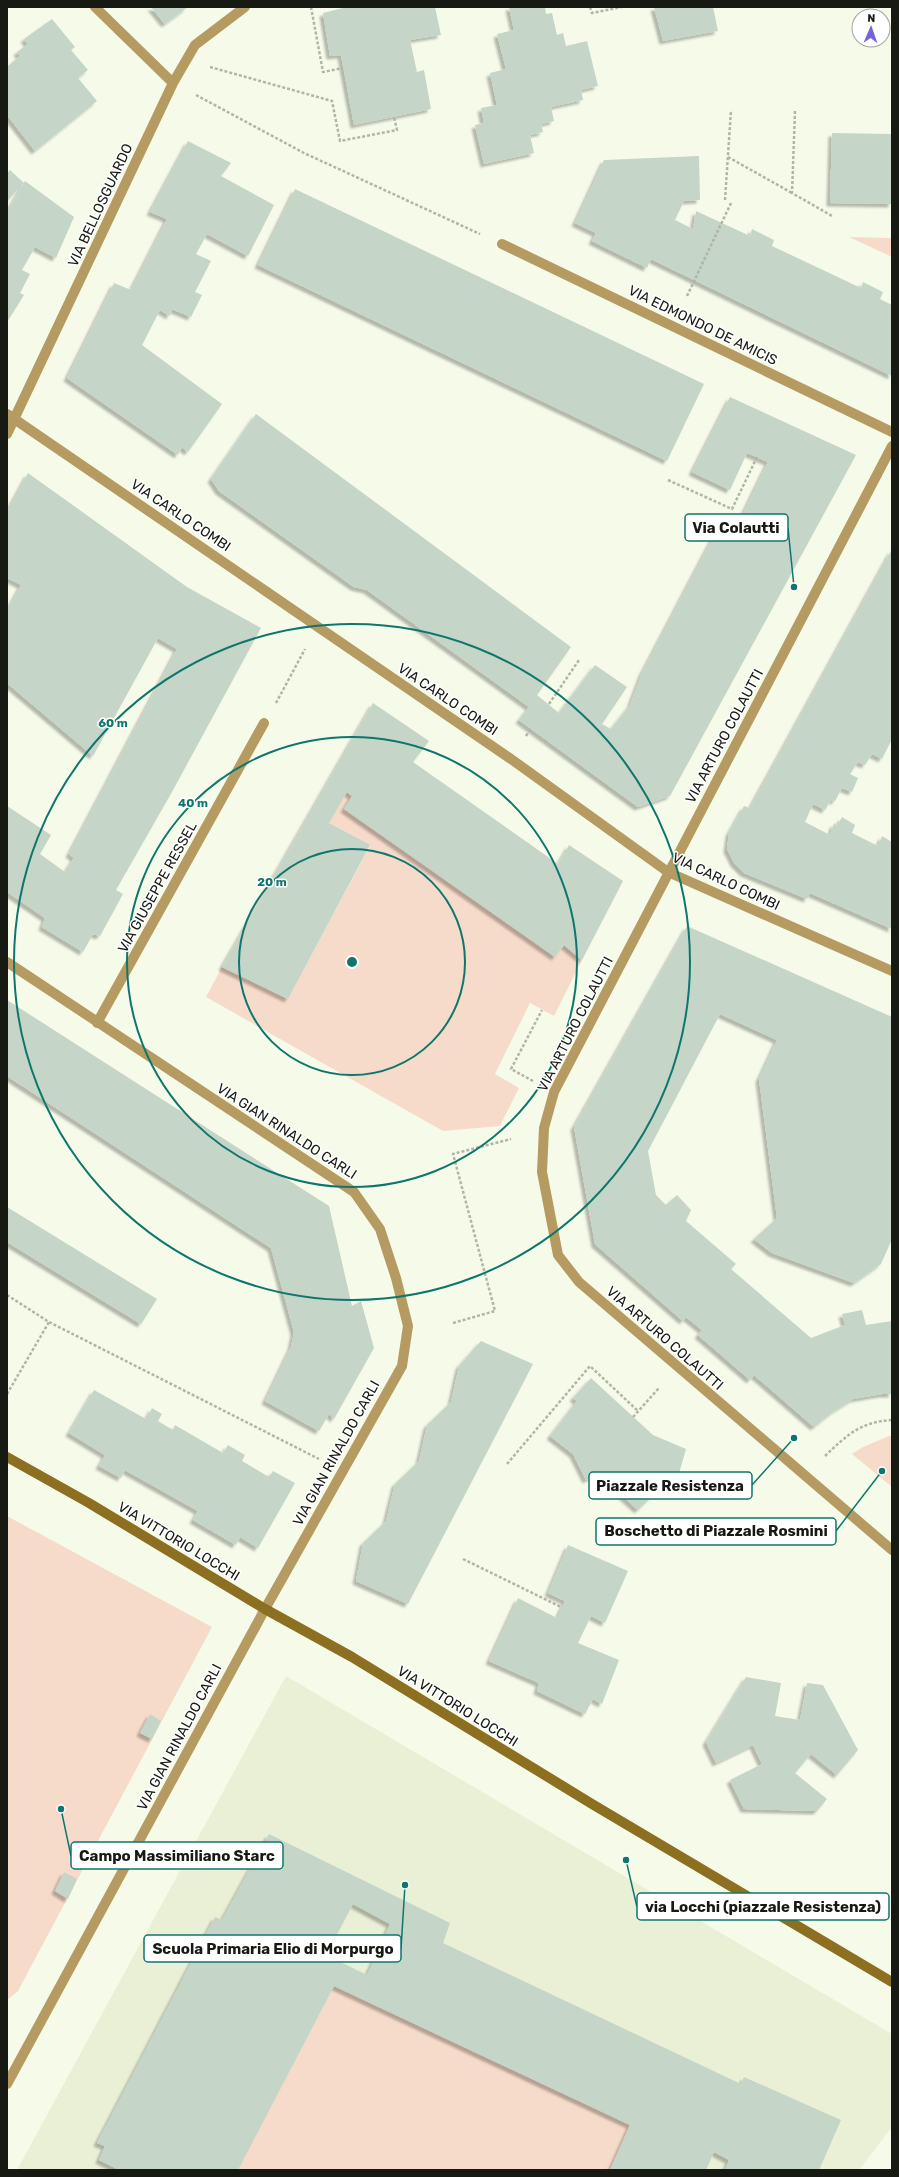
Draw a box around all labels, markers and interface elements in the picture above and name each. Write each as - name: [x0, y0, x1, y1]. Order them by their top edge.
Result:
- north arrow: [851, 8, 891, 48]
- text: N: [867, 12, 876, 25]
- street label: VIA BELLOSGUARDO: [64, 141, 136, 269]
- street label: VIA EDMONDO DE AMICIS: [625, 282, 780, 369]
- street label: VIA CARLO COMBI: [127, 476, 234, 555]
- callout: Via Colautti: [685, 514, 788, 541]
- text: Via Colautti: [692, 519, 780, 537]
- street label: VIA CARLO COMBI: [394, 660, 501, 739]
- street label: VIA ARTURO COLAUTTI: [682, 666, 767, 806]
- text: 60 m: [98, 716, 128, 730]
- text: 40 m: [178, 796, 208, 810]
- street label: VIA GIUSEPPE RESSEL: [114, 819, 201, 956]
- street label: VIA CARLO COMBI: [669, 849, 782, 914]
- text: 20 m: [257, 875, 287, 889]
- street label: VIA ARTURO COLAUTTI: [534, 954, 617, 1095]
- centre of rings: [345, 955, 359, 969]
- street label: VIA GIAN RINALDO CARLI: [214, 1080, 360, 1183]
- street label: VIA ARTURO COLAUTTI: [603, 1283, 727, 1394]
- street label: VIA GIAN RINALDO CARLI: [289, 1378, 383, 1529]
- callout: Piazzale Resistenza: [589, 1472, 752, 1499]
- text: Piazzale Resistenza: [596, 1477, 744, 1495]
- street label: VIA VITTORIO LOCCHI: [115, 1498, 243, 1585]
- callout: Boschetto di Piazzale Rosmini: [596, 1518, 836, 1545]
- text: Boschetto di Piazzale Rosmini: [604, 1522, 828, 1540]
- street label: VIA GIAN RINALDO CARLI: [134, 1661, 225, 1813]
- street label: VIA VITTORIO LOCCHI: [394, 1662, 521, 1750]
- callout: Campo Massimiliano Starc: [71, 1842, 283, 1869]
- text: Campo Massimiliano Starc: [79, 1847, 275, 1865]
- callout: via Locchi (piazzale Resistenza): [637, 1893, 889, 1920]
- text: via Locchi (piazzale Resistenza): [645, 1898, 881, 1916]
- callout: Scuola Primaria Elio di Morpurgo: [144, 1935, 401, 1962]
- text: Scuola Primaria Elio di Morpurgo: [152, 1940, 394, 1958]

